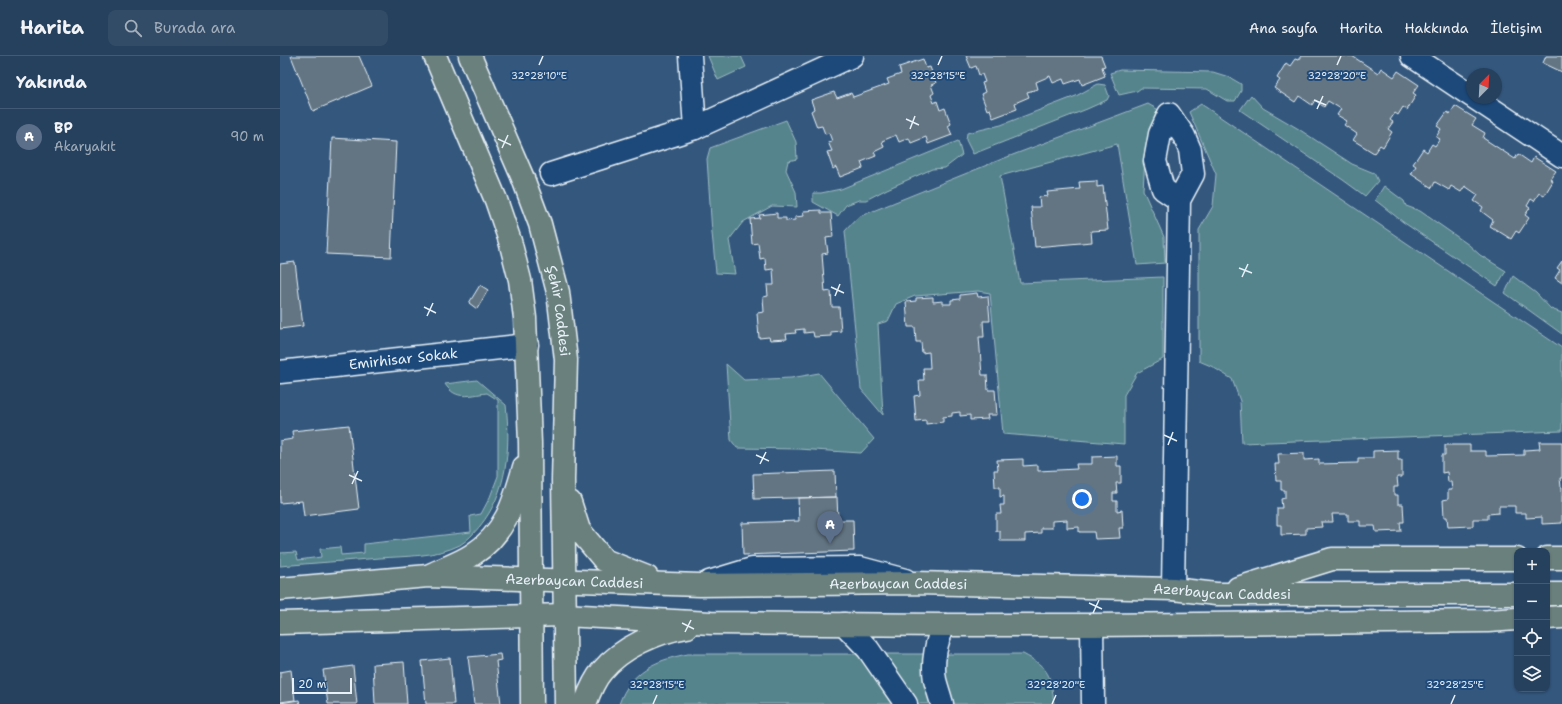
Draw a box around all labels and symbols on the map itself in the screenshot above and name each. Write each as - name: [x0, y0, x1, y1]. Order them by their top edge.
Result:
- north arrow: [1466, 68, 1502, 104]
- text: 32°28'10"E: [511, 69, 567, 82]
- text: 32°28'15"E: [911, 69, 965, 82]
- text: 32°28'20"E: [1308, 69, 1366, 82]
- street label: Şehir Caddesi: [542, 263, 574, 357]
- street label: Emirhisar Sokak: [348, 344, 459, 373]
- your location: [1072, 489, 1092, 509]
- pin: A: [817, 511, 843, 544]
- street label: Azerbaycan Caddesi: [505, 570, 644, 592]
- street label: Azerbaycan Caddesi: [829, 574, 967, 593]
- street label: Azerbaycan Caddesi: [1153, 580, 1291, 603]
- scale bar: [292, 676, 352, 695]
- text: 32°28'15"E: [630, 678, 684, 691]
- text: 32°28'20"E: [1027, 678, 1085, 691]
- text: 32°28'25"E: [1426, 678, 1484, 691]

